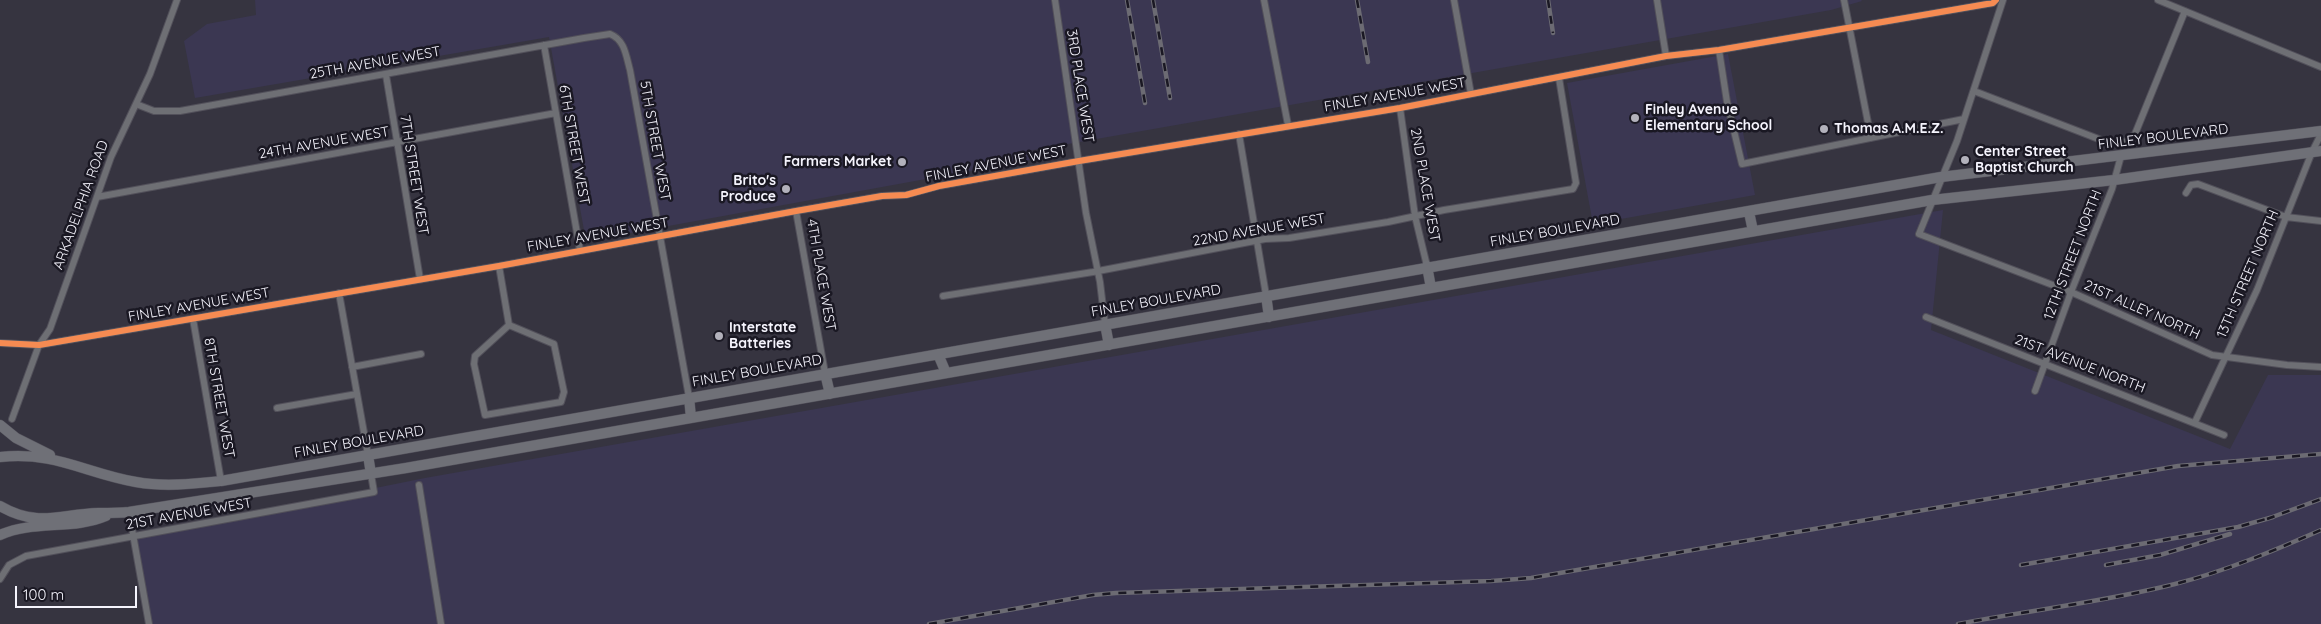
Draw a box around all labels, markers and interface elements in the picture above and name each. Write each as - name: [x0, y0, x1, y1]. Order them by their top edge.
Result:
- street label: 3RD PLACE WEST: [1063, 28, 1097, 144]
- street label: 25TH AVENUE WEST: [308, 43, 442, 83]
- street label: FINLEY AVENUE WEST: [1323, 74, 1467, 116]
- street label: 5TH STREET WEST: [636, 80, 674, 202]
- street label: 6TH STREET WEST: [555, 84, 593, 206]
- place label: Finley Avenue Elementary School: [1645, 102, 1772, 134]
- marker: Finley Avenue Elementary School: [1629, 112, 1641, 124]
- street label: 7TH STREET WEST: [396, 114, 432, 236]
- place label: Thomas A.M.E.Z.: [1834, 121, 1944, 137]
- street label: FINLEY BOULEVARD: [2097, 121, 2229, 153]
- street label: 24TH AVENUE WEST: [258, 123, 390, 163]
- marker: Thomas A.M.E.Z.: [1818, 123, 1830, 135]
- street label: 2ND PLACE WEST: [1407, 127, 1443, 243]
- street label: ARKADELPHIA ROAD: [50, 138, 112, 272]
- street label: FINLEY AVENUE WEST: [924, 142, 1068, 186]
- place label: Center Street Baptist Church: [1975, 144, 2074, 176]
- place label: Farmers Market: [784, 154, 892, 170]
- marker: Center Street Baptist Church: [1959, 154, 1971, 166]
- marker: Farmers Market: [896, 156, 908, 168]
- place label: Brito's Produce: [720, 173, 776, 206]
- marker: Brito's Produce: [780, 183, 792, 195]
- street label: 12TH STREET NORTH: [2040, 188, 2106, 322]
- street label: 13TH STREET NORTH: [2213, 207, 2283, 341]
- street label: 22ND AVENUE WEST: [1191, 210, 1327, 250]
- street label: FINLEY BOULEVARD: [1489, 211, 1621, 251]
- street label: FINLEY AVENUE WEST: [526, 214, 670, 256]
- street label: 4TH PLACE WEST: [803, 218, 839, 332]
- street label: 21ST ALLEY NORTH: [2081, 277, 2203, 343]
- street label: FINLEY BOULEVARD: [1090, 281, 1222, 321]
- street label: FINLEY AVENUE WEST: [127, 284, 271, 326]
- place label: Interstate Batteries: [729, 320, 796, 352]
- marker: Interstate Batteries: [713, 330, 725, 342]
- street label: 21ST AVENUE NORTH: [2012, 331, 2148, 397]
- street label: 8TH STREET WEST: [200, 337, 238, 459]
- street label: FINLEY BOULEVARD: [691, 351, 823, 391]
- street label: FINLEY BOULEVARD: [293, 422, 425, 462]
- street label: 21ST AVENUE WEST: [125, 495, 253, 533]
- scale bar: [18, 576, 140, 608]
- text: 100 m: [23, 585, 64, 604]

